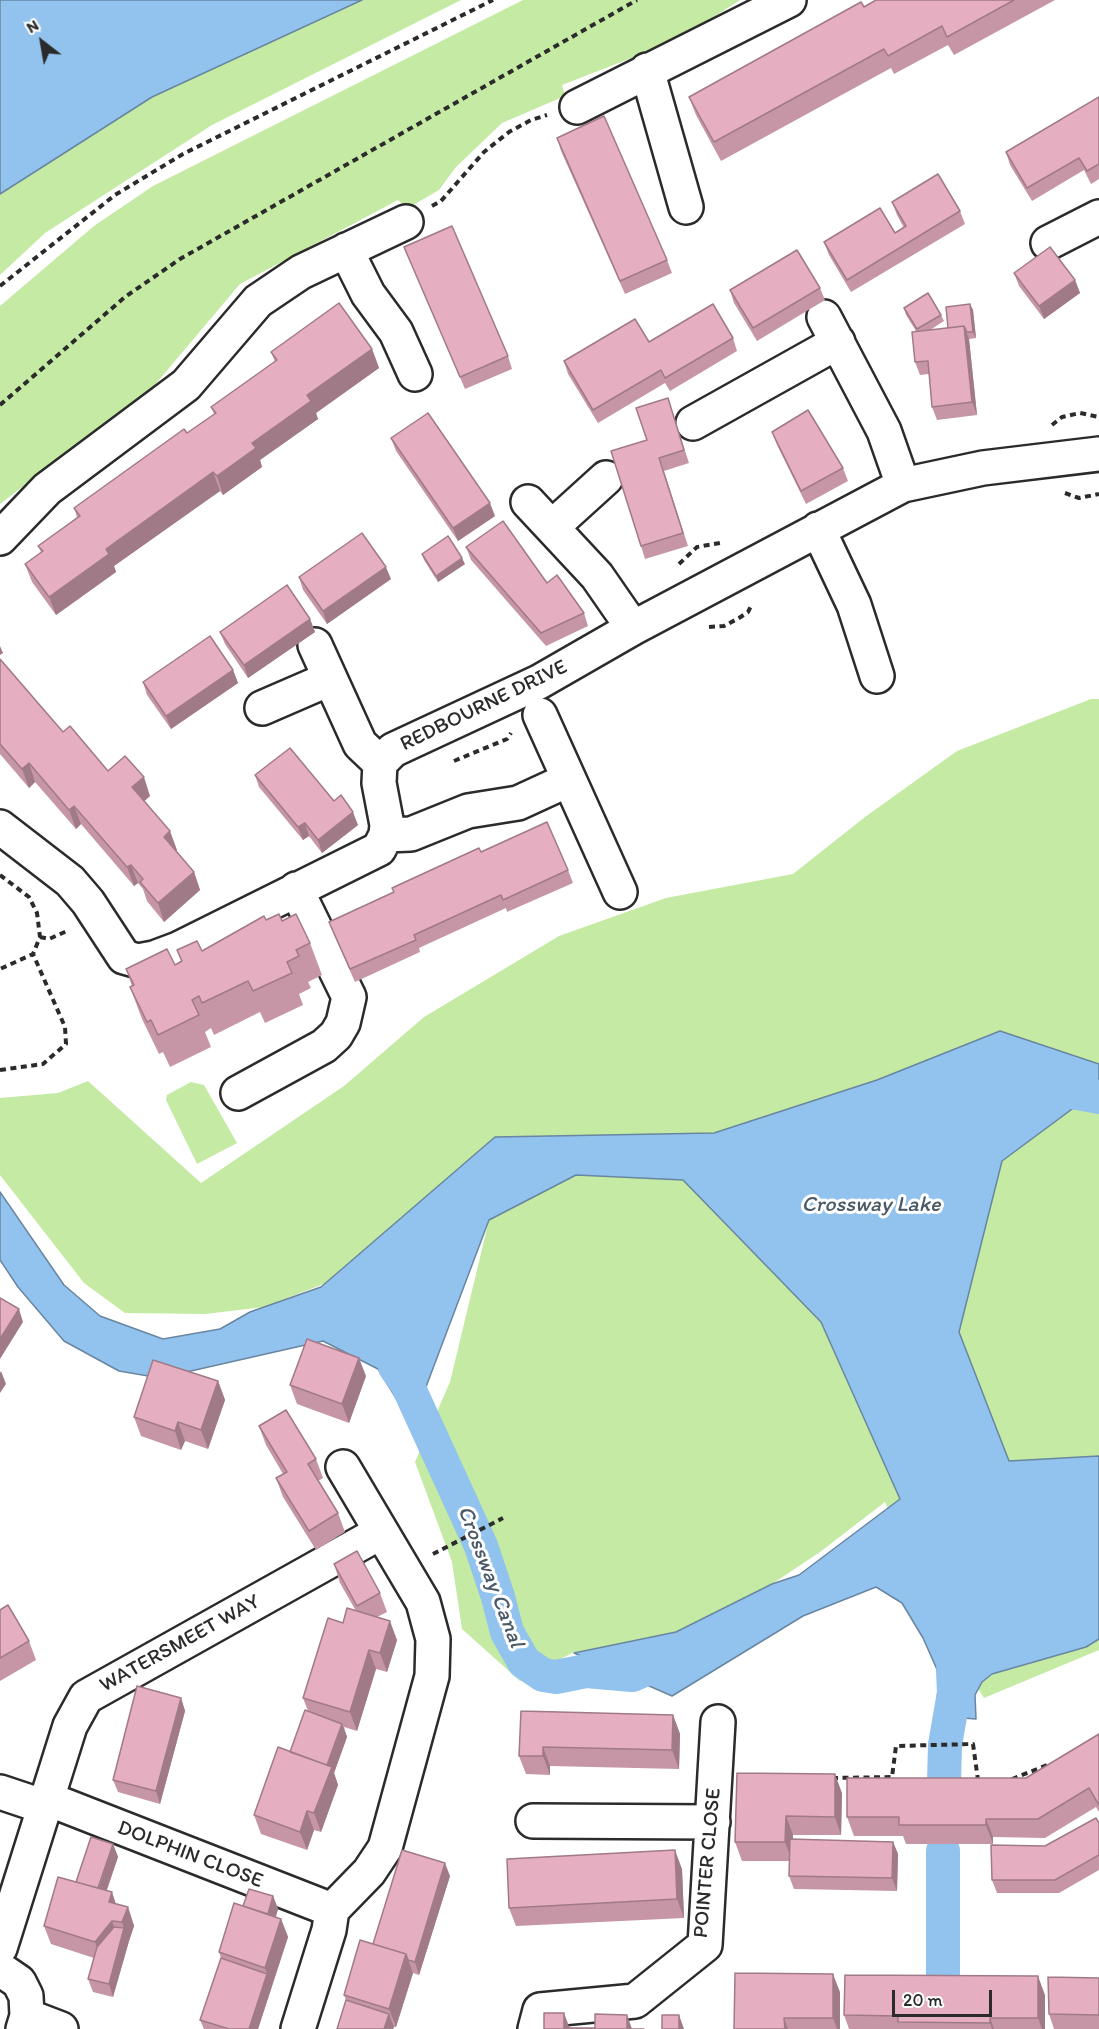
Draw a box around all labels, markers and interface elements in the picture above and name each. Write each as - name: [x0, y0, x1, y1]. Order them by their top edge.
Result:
- north arrow: [12, 12, 72, 72]
- text: N: [23, 15, 42, 37]
- street label: REDBOURNE DRIVE: [396, 655, 572, 757]
- water label: Crossway Lake: [801, 1192, 941, 1218]
- water label: Crossway Canal: [451, 1502, 529, 1652]
- street label: WATERSMEET WAY: [96, 1590, 264, 1698]
- street label: POINTER CLOSE: [689, 1787, 727, 1939]
- street label: DOLPHIN CLOSE: [114, 1816, 266, 1894]
- scale bar: [895, 1978, 996, 2016]
- text: 20 m: [903, 1989, 943, 2011]

